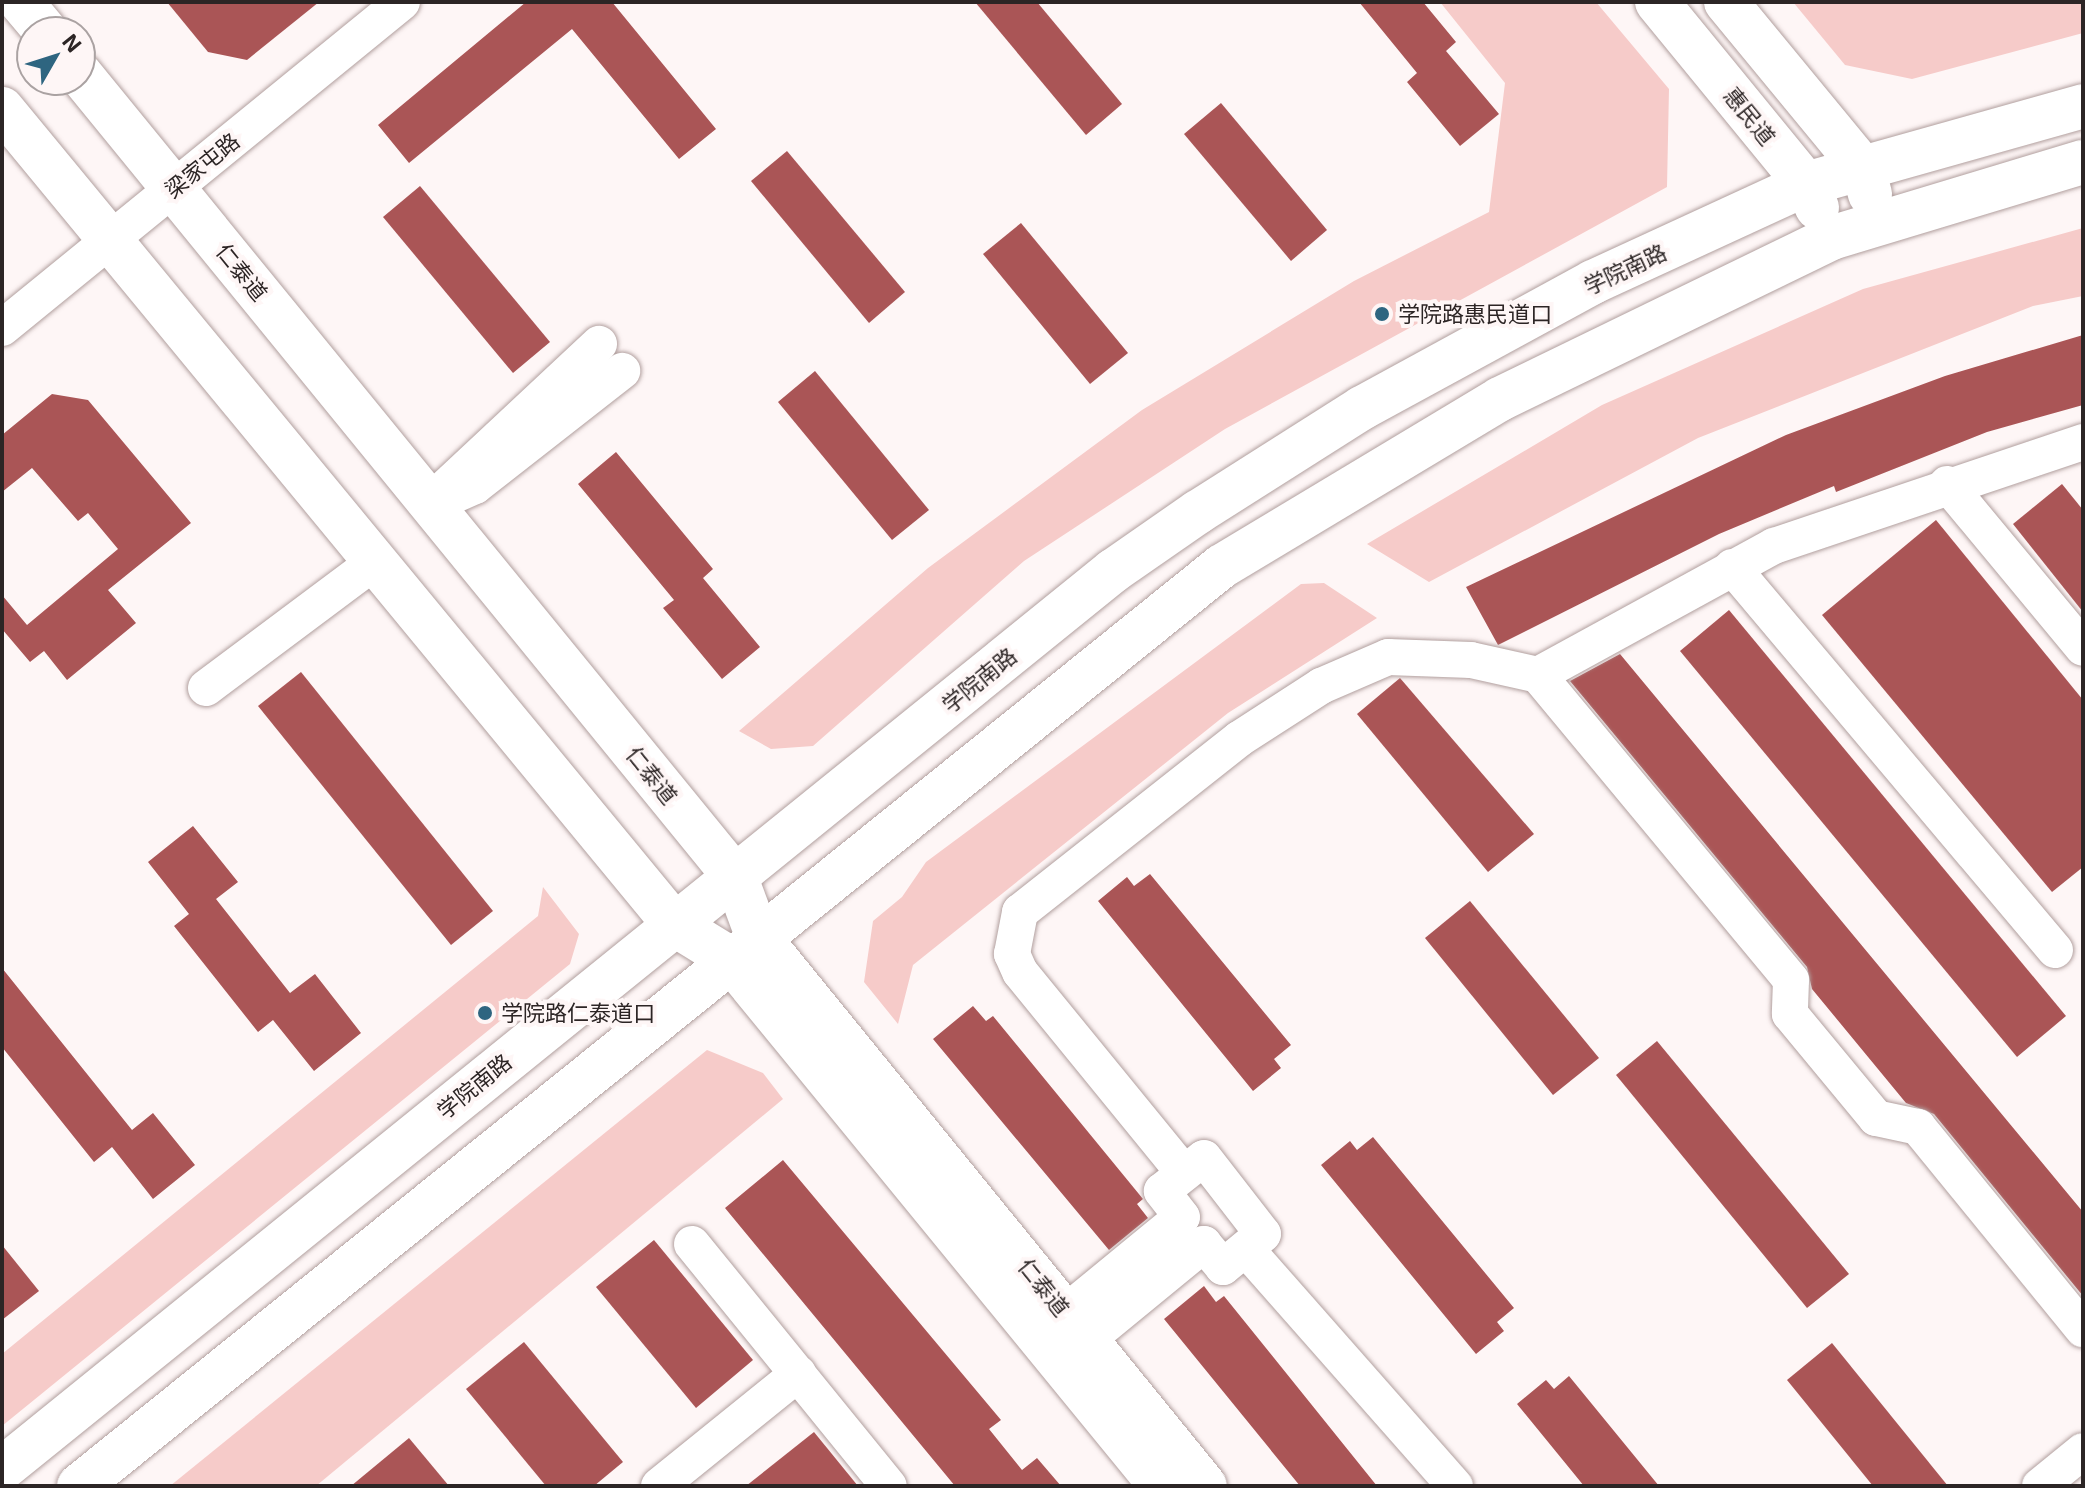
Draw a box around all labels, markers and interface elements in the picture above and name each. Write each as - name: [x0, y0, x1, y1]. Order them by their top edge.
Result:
- north arrow: [16, 16, 96, 96]
- text: N: [58, 28, 88, 57]
- street label: 惠民道: [1719, 82, 1781, 150]
- street label: 梁家屯路: [159, 127, 245, 203]
- street label: 仁泰道: [211, 238, 273, 306]
- street label: 学院南路: [1580, 238, 1670, 300]
- place label: 学院路惠民道口: [1398, 301, 1552, 327]
- marker: 学院路惠民道口: [1373, 305, 1391, 323]
- street label: 学院南路: [936, 642, 1022, 718]
- street label: 仁泰道: [621, 741, 683, 809]
- place label: 学院路仁泰道口: [501, 1000, 655, 1026]
- marker: 学院路仁泰道口: [476, 1004, 494, 1022]
- street label: 学院南路: [431, 1048, 517, 1124]
- street label: 仁泰道: [1013, 1253, 1075, 1321]

